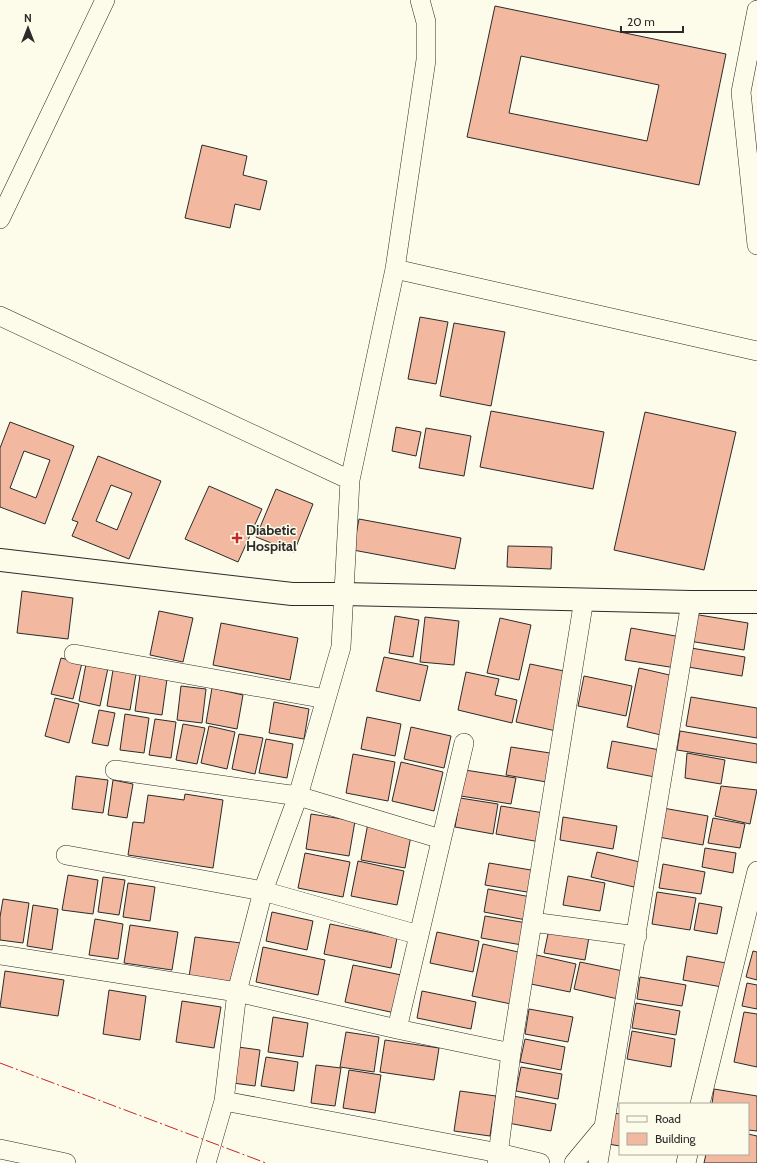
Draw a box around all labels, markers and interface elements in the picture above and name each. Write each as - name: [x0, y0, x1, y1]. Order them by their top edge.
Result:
- north arrow: [8, 8, 48, 48]
- scale bar: [621, 8, 683, 34]
- text: N: [24, 11, 32, 25]
- text: 20 m: [627, 14, 655, 29]
- place label: Diabetic Hospital: [246, 521, 297, 555]
- marker: Diabetic Hospital: [231, 532, 243, 544]
- legend: [619, 1103, 749, 1155]
- text: Road: [655, 1111, 681, 1126]
- text: Building: [655, 1131, 697, 1146]

